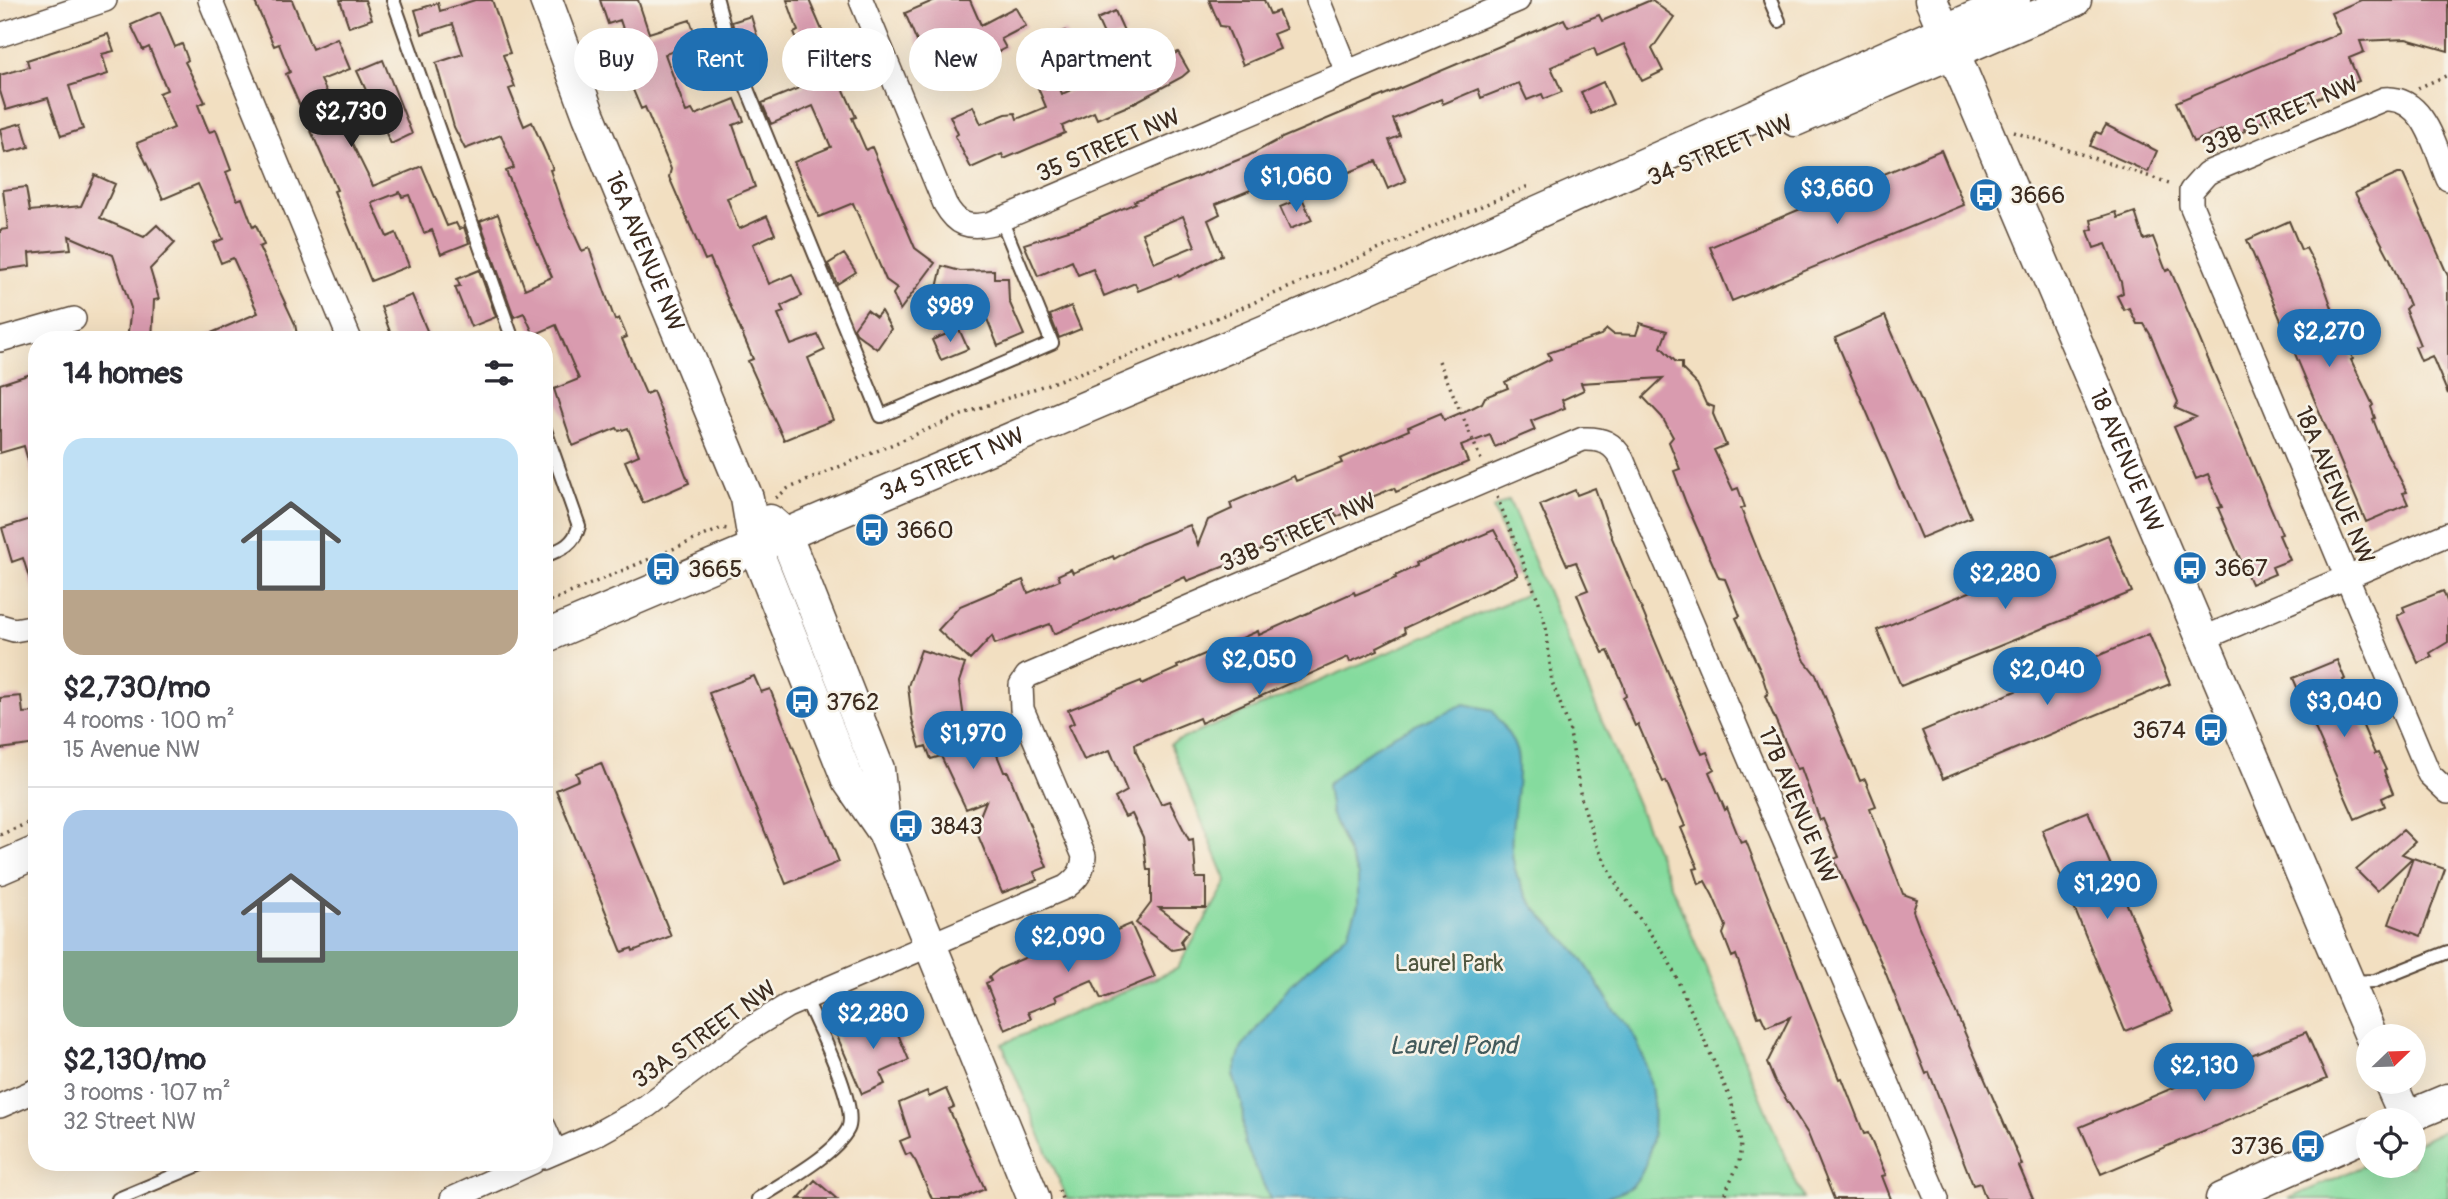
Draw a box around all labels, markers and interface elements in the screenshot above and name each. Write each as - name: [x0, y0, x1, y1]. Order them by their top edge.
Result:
- chip: Buy: [574, 28, 658, 91]
- chip: Rent: [672, 28, 768, 91]
- chip: Filters: [782, 28, 895, 91]
- chip: New: [909, 28, 1002, 91]
- chip: Apartment: [1016, 28, 1176, 91]
- street label: 33B STREET NW: [2198, 69, 2363, 161]
- pin: $2,730: [294, 90, 408, 149]
- text: $2,730: [315, 97, 387, 126]
- street label: 35 STREET NW: [1032, 102, 1184, 189]
- street label: 34 STREET NW: [1643, 108, 1797, 193]
- pin: $1,060: [1239, 154, 1353, 214]
- text: $1,060: [1260, 162, 1332, 191]
- pin: $3,660: [1780, 166, 1894, 226]
- street label: 16A AVENUE NW: [598, 167, 690, 336]
- text: $3,660: [1800, 174, 1874, 203]
- bus stop icon: 3666: [1967, 176, 2005, 214]
- place label: 3666: [2010, 181, 2065, 210]
- pin: $989: [909, 284, 991, 344]
- text: $989: [926, 292, 974, 321]
- pin: $2,270: [2272, 310, 2386, 369]
- text: $2,270: [2293, 317, 2365, 346]
- icon: filters: [480, 354, 518, 392]
- text: 14 homes: [63, 355, 183, 392]
- street label: 18 AVENUE NW: [2083, 384, 2169, 537]
- street label: 18A AVENUE NW: [2288, 402, 2381, 568]
- street label: 34 STREET NW: [875, 421, 1029, 508]
- icon: home: [228, 483, 354, 609]
- street label: 33B STREET NW: [1216, 486, 1381, 578]
- bus stop icon: 3660: [853, 511, 891, 549]
- place label: 3660: [896, 516, 954, 545]
- bus stop icon: 3667: [2171, 549, 2209, 587]
- bus stop icon: 3665: [644, 550, 682, 588]
- pin: $2,280: [1948, 552, 2062, 611]
- place label: 3667: [2214, 554, 2268, 583]
- place label: 3665: [688, 555, 742, 584]
- text: $2,280: [1969, 559, 2041, 588]
- pin: $2,050: [1202, 638, 1316, 697]
- text: $2,050: [1221, 645, 1297, 674]
- pin: $2,040: [1990, 648, 2104, 707]
- text: $2,040: [2009, 655, 2085, 684]
- text: $2,730/mo: [63, 669, 210, 706]
- pin: $3,040: [2287, 680, 2401, 739]
- bus stop icon: 3762: [783, 683, 821, 721]
- text: $3,040: [2306, 687, 2382, 716]
- place label: 3762: [826, 688, 879, 717]
- text: 4 rooms · 100 m²: [63, 706, 235, 735]
- bus stop icon: 3674: [2192, 711, 2230, 749]
- pin: $1,970: [916, 712, 1030, 771]
- place label: 3674: [2132, 716, 2186, 745]
- text: $1,970: [939, 719, 1007, 748]
- street label: 17B AVENUE NW: [1752, 723, 1844, 888]
- text: 15 Avenue NW: [63, 735, 200, 764]
- bus stop icon: 3843: [887, 807, 925, 845]
- place label: 3843: [930, 812, 983, 841]
- icon: home: [228, 855, 354, 981]
- pin: $1,290: [2050, 862, 2164, 921]
- text: $1,290: [2073, 869, 2141, 898]
- pin: $2,090: [1011, 914, 1125, 974]
- text: $2,090: [1031, 922, 1105, 951]
- park label: Laurel Park: [1394, 949, 1504, 978]
- street label: 33A STREET NW: [627, 974, 782, 1095]
- pin: $2,280: [816, 992, 930, 1051]
- text: $2,280: [837, 999, 909, 1028]
- north arrow: [2356, 1024, 2426, 1094]
- map controls: [2356, 1024, 2426, 1178]
- water label: Laurel Pond: [1389, 1030, 1520, 1062]
- text: $2,130/mo: [63, 1041, 206, 1078]
- pin: $2,130: [2147, 1044, 2261, 1103]
- text: $2,130: [2170, 1051, 2238, 1080]
- text: 3 rooms · 107 m²: [63, 1078, 231, 1107]
- text: 32 Street NW: [63, 1107, 196, 1136]
- button: locate: [2356, 1108, 2426, 1178]
- bus stop icon: 3736: [2289, 1127, 2327, 1165]
- place label: 3736: [2231, 1132, 2284, 1161]

